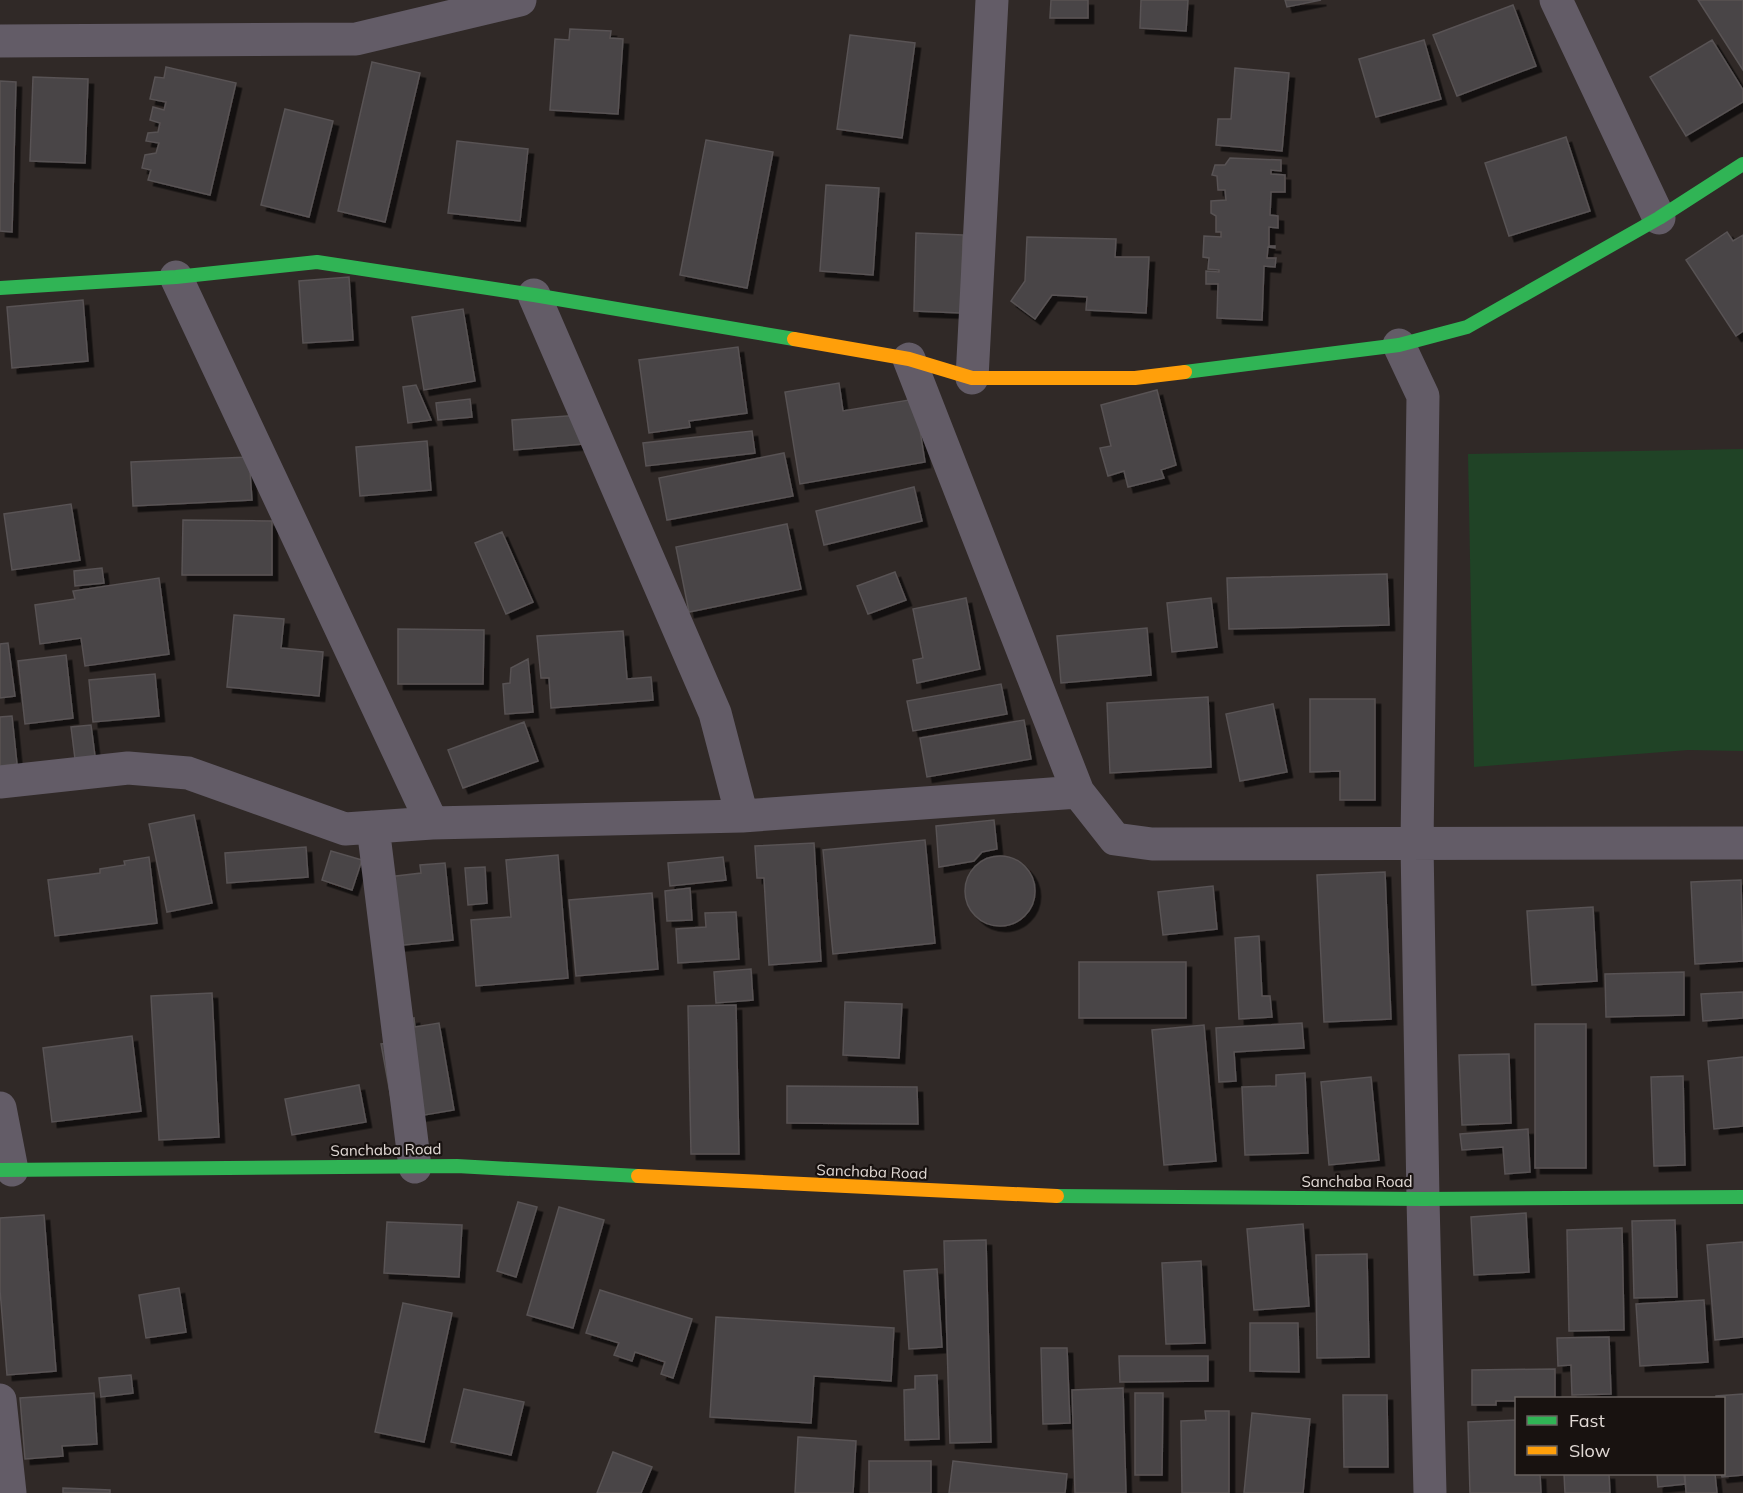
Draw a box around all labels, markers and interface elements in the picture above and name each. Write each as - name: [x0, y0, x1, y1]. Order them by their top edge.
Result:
- street label: Sanchaba Road: [330, 1139, 442, 1160]
- street label: Sanchaba Road: [816, 1160, 928, 1183]
- street label: Sanchaba Road: [1301, 1172, 1413, 1191]
- legend: [1515, 1397, 1725, 1475]
- text: Fast: [1569, 1409, 1605, 1432]
- text: Slow: [1569, 1439, 1611, 1462]

